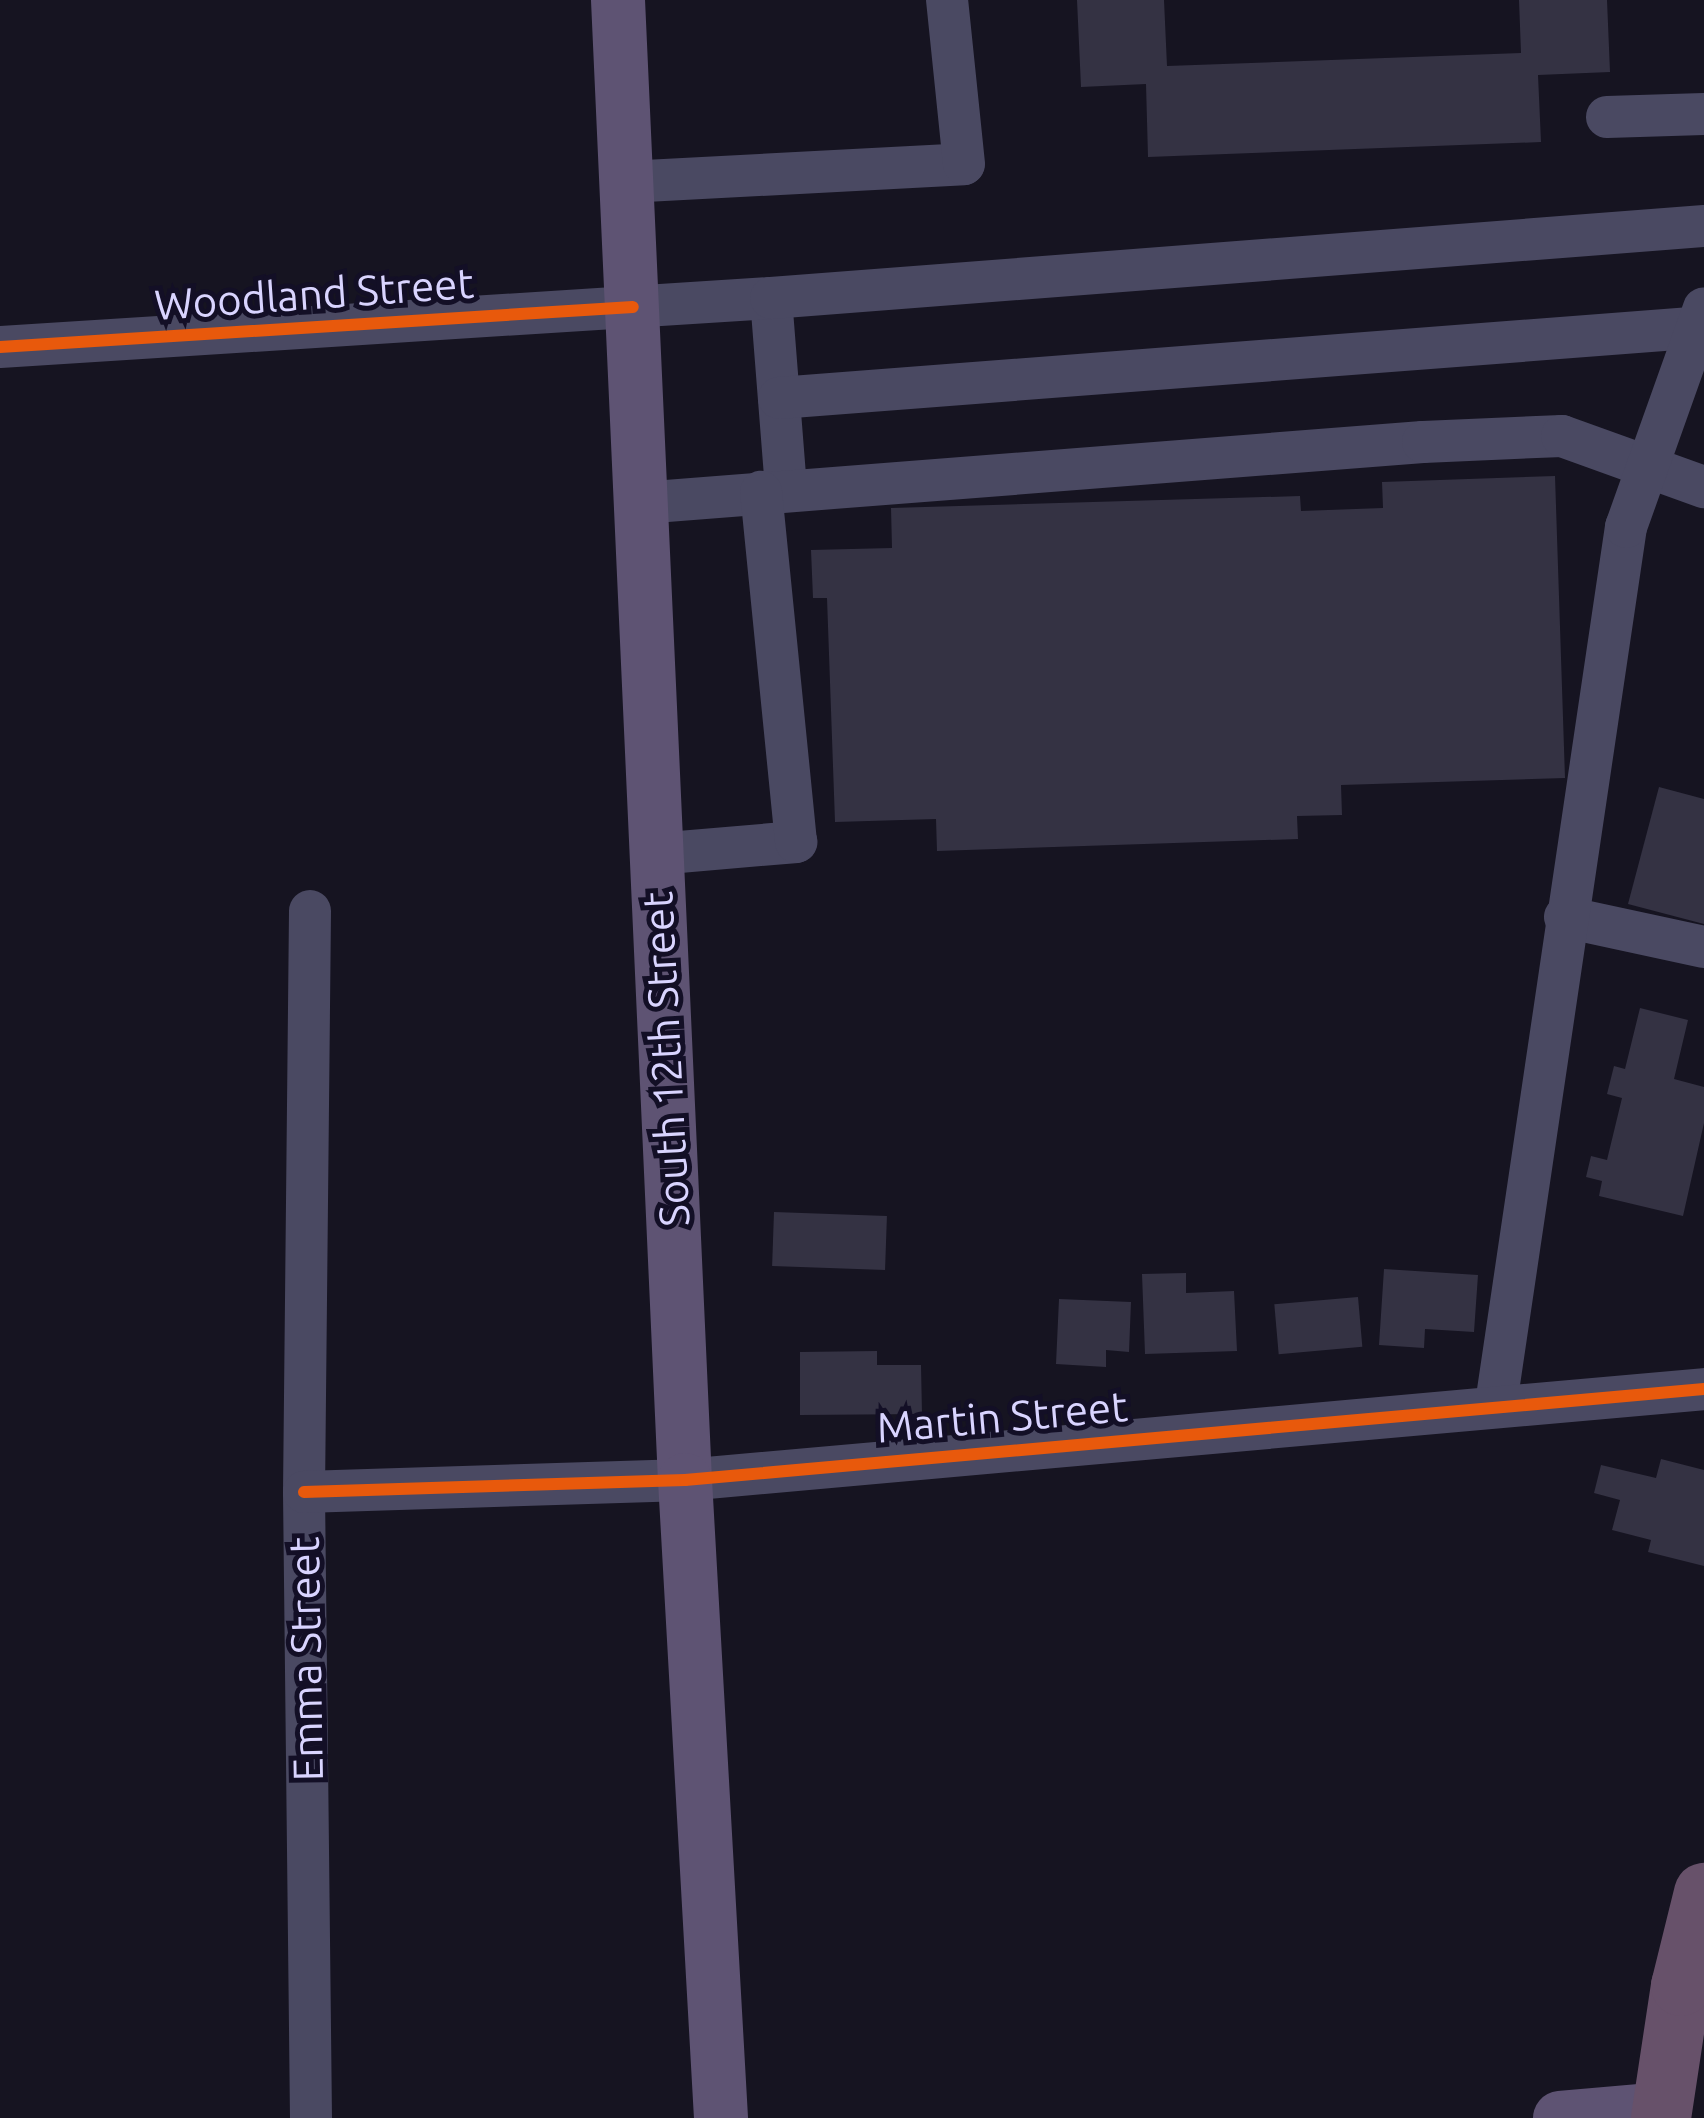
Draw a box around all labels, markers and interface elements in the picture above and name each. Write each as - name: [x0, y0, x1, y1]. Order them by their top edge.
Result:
- street label: Woodland Street: [153, 258, 475, 330]
- street label: South 12th Street: [632, 890, 700, 1228]
- street label: Martin Street: [874, 1381, 1130, 1453]
- street label: Emma Street: [279, 1536, 333, 1782]

